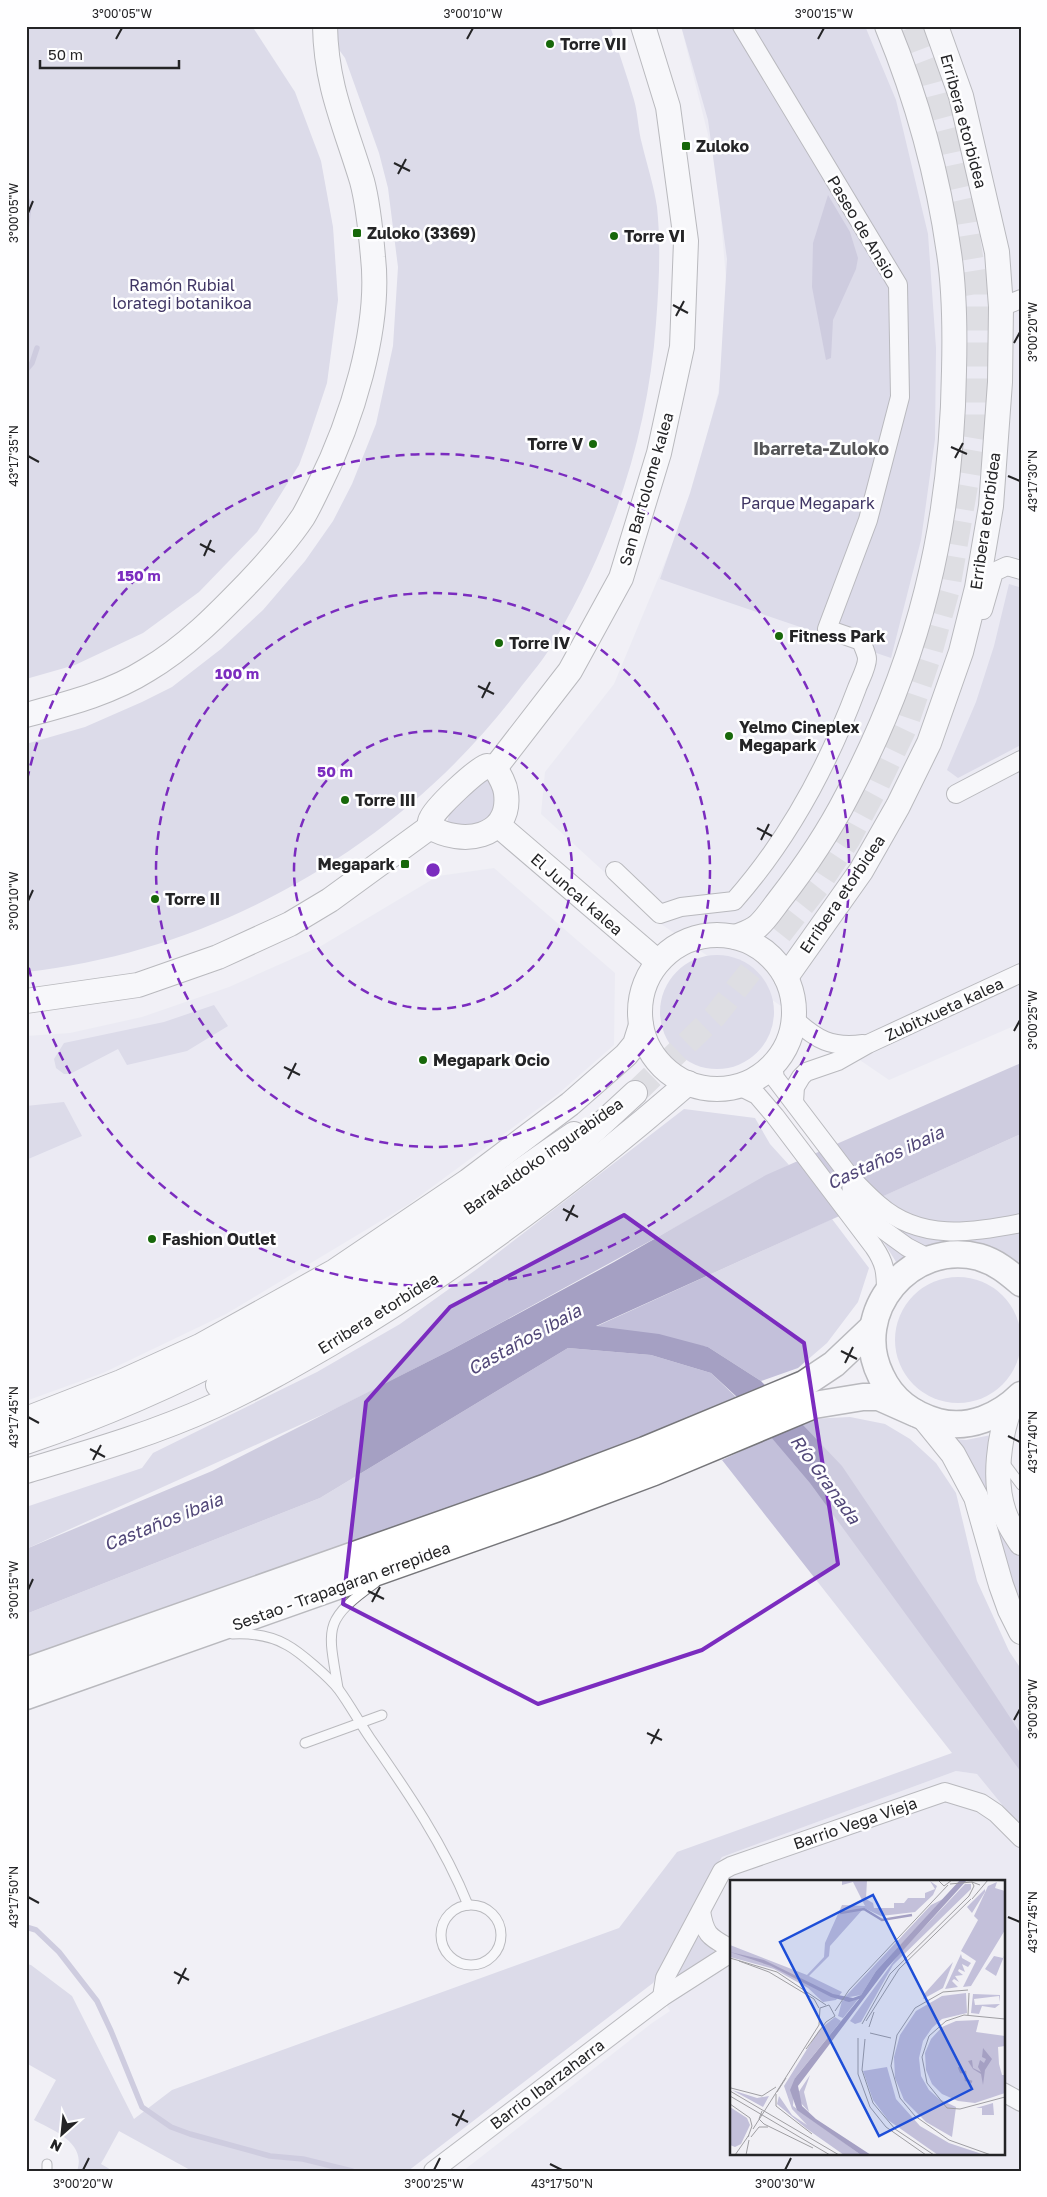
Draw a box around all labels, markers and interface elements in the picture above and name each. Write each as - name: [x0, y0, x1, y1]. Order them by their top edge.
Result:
- text: 3°00'05"W: [92, 6, 153, 21]
- text: 3°00'10"W: [444, 6, 503, 21]
- text: 3°00'15"W: [795, 6, 854, 21]
- place label: Torre VII: [560, 34, 627, 54]
- scale bar: [40, 38, 179, 70]
- marker: Torre VII: [544, 38, 556, 50]
- text: 50 m: [48, 45, 83, 63]
- street label: Erribera etorbidea: [936, 51, 992, 191]
- place label: Zuloko: [696, 136, 749, 156]
- marker: Zuloko: [680, 140, 692, 152]
- street label: Paseo de Ansio: [823, 172, 901, 282]
- text: 3°00'05"W: [6, 182, 21, 243]
- place label: Zuloko (3369): [367, 223, 476, 243]
- place label: Torre VI: [624, 226, 685, 246]
- marker: Zuloko (3369): [351, 227, 363, 239]
- marker: Torre VI: [608, 230, 620, 242]
- park label: Ramón Rubial lorategi botanikoa: [112, 275, 252, 313]
- text: 3°00'20"W: [1025, 301, 1040, 362]
- street label: San Bartolome kalea: [615, 410, 677, 568]
- text: 43°17'35"N: [6, 425, 21, 487]
- place label: Torre V: [527, 434, 584, 454]
- district label: Ibarreta-Zuloko: [753, 437, 889, 459]
- marker: Torre V: [587, 438, 599, 450]
- text: 43°17'30"N: [1025, 450, 1040, 512]
- street label: Erribera etorbidea: [965, 451, 1005, 591]
- park label: Parque Megapark: [741, 493, 875, 513]
- text: 150 m: [117, 566, 161, 584]
- place label: Fitness Park: [789, 626, 886, 646]
- marker: Fitness Park: [773, 630, 785, 642]
- place label: Torre IV: [509, 633, 571, 653]
- marker: Torre IV: [493, 637, 505, 649]
- text: 100 m: [215, 664, 259, 682]
- place label: Yelmo Cineplex Megapark: [739, 717, 860, 755]
- marker: Yelmo Cineplex Megapark: [723, 730, 735, 742]
- text: 50 m: [317, 762, 353, 780]
- place label: Torre III: [355, 790, 416, 810]
- marker: Torre III: [339, 794, 351, 806]
- street label: Erribera etorbidea: [795, 831, 889, 957]
- street label: El Juncal kalea: [527, 849, 627, 939]
- place label: Megapark: [318, 854, 396, 874]
- marker: Megapark: [399, 858, 411, 870]
- centre of rings: [424, 861, 442, 879]
- text: 3°00'10"W: [6, 871, 21, 930]
- place label: Torre II: [165, 889, 220, 909]
- marker: Torre II: [149, 893, 161, 905]
- street label: Zubitxueta kalea: [882, 973, 1006, 1045]
- text: 3°00'25"W: [1025, 990, 1040, 1050]
- place label: Megapark Ocio: [433, 1050, 550, 1070]
- marker: Megapark Ocio: [417, 1054, 429, 1066]
- street label: Barakaldoko ingurabidea: [459, 1093, 627, 1219]
- water label: Castaños ibaia: [823, 1120, 948, 1194]
- place label: Fashion Outlet: [162, 1229, 276, 1249]
- marker: Fashion Outlet: [146, 1233, 158, 1245]
- street label: Erribera etorbidea: [314, 1268, 442, 1358]
- water label: Castaños ibaia: [463, 1298, 585, 1379]
- text: 43°17'45"N: [6, 1386, 21, 1448]
- text: 43°17'40"N: [1025, 1411, 1040, 1473]
- water label: Río Granada: [786, 1430, 866, 1528]
- water label: Castaños ibaia: [100, 1487, 226, 1555]
- street label: Sestao - Trapagaran errepidea: [229, 1537, 453, 1635]
- text: 3°00'15"W: [6, 1560, 21, 1619]
- text: 3°00'30"W: [1025, 1678, 1040, 1739]
- street label: Barrio Vega Vieja: [790, 1792, 920, 1854]
- text: 43°17'50"N: [6, 1866, 21, 1928]
- inset map: [730, 1880, 1004, 2154]
- text: 43°17'45"N: [1025, 1891, 1040, 1953]
- street label: Barrio Ibarzaharra: [486, 2035, 608, 2133]
- north arrow: [38, 2110, 88, 2160]
- text: N: [47, 2136, 64, 2156]
- text: 3°00'20"W: [53, 2176, 114, 2191]
- text: 3°00'25"W: [404, 2176, 464, 2191]
- text: 43°17'50"N: [531, 2176, 593, 2191]
- text: 3°00'30"W: [755, 2176, 816, 2191]

